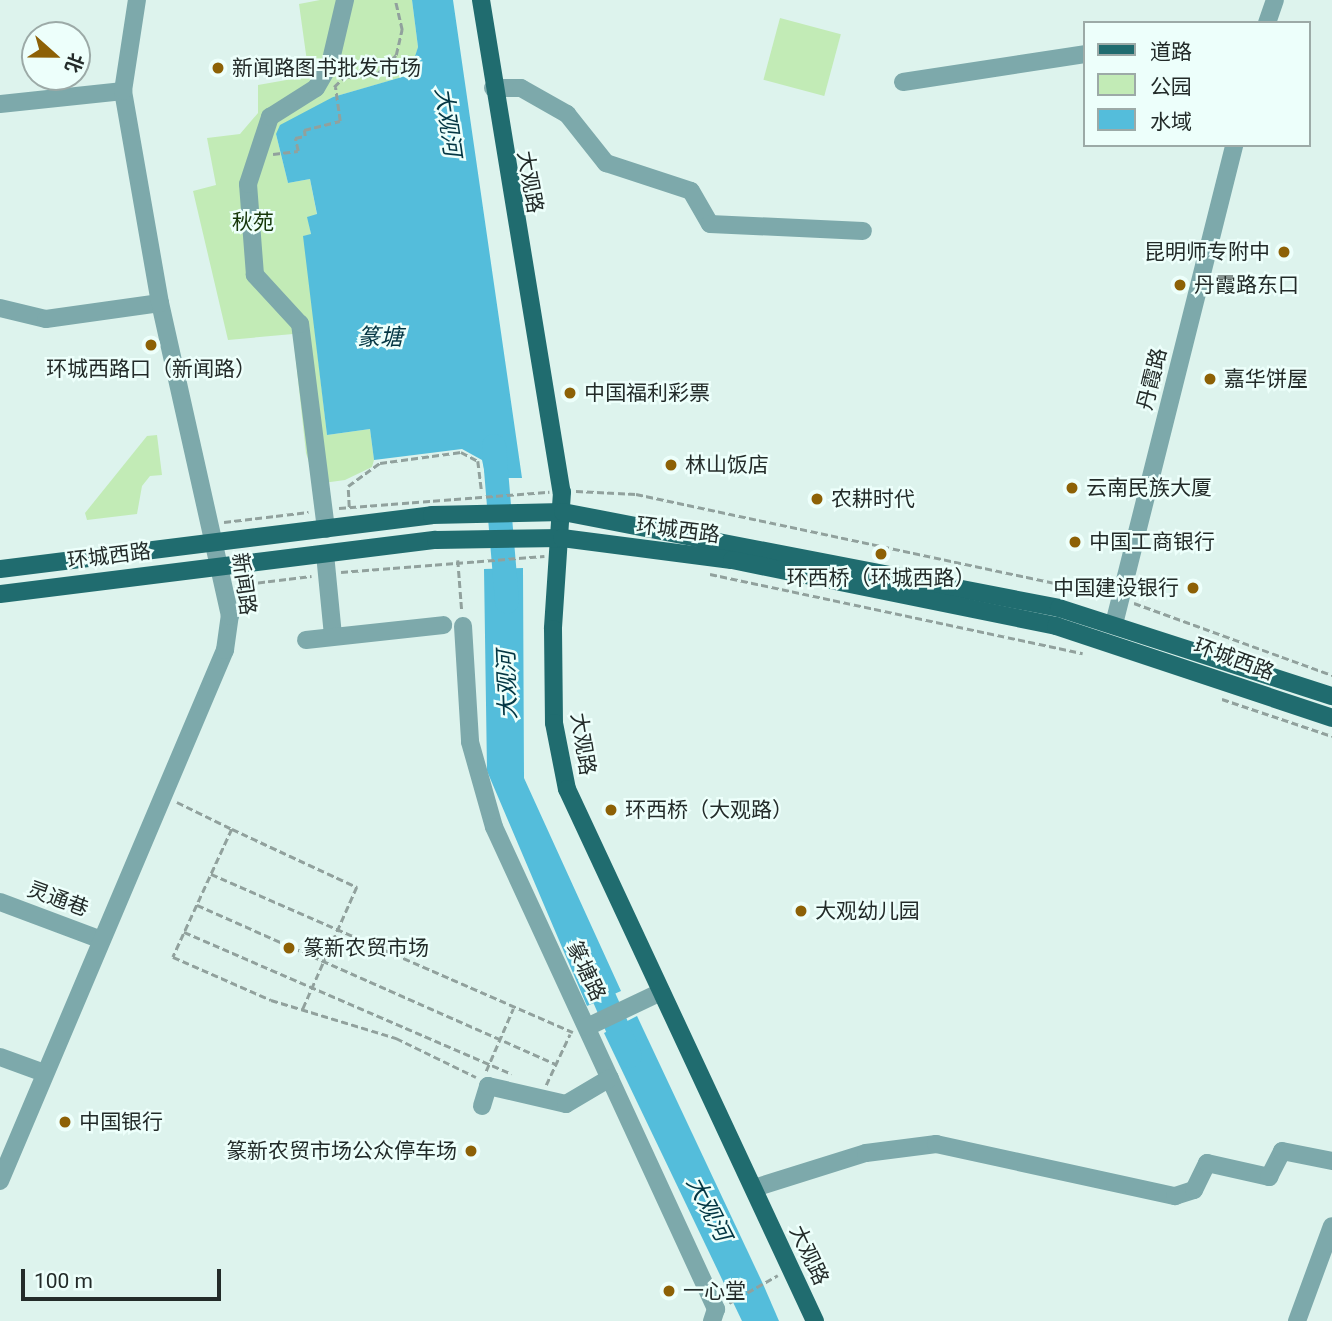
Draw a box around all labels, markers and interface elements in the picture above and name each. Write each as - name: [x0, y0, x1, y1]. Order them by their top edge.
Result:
- north arrow: [21, 21, 91, 91]
- legend: [1084, 21, 1311, 147]
- text: 道路: [1150, 40, 1192, 64]
- text: 北: [60, 50, 88, 76]
- place label: 新闻路图书批发市场: [232, 55, 421, 81]
- marker: 新闻路图书批发市场: [210, 60, 226, 76]
- text: 公园: [1150, 75, 1192, 99]
- water label: 大观河: [429, 86, 465, 158]
- text: 水域: [1150, 110, 1192, 134]
- street label: 大观路: [512, 149, 548, 215]
- park label: 秋苑: [232, 209, 274, 235]
- place label: 昆明师专附中: [1144, 239, 1270, 265]
- marker: 昆明师专附中: [1276, 244, 1292, 260]
- place label: 丹霞路东口: [1194, 272, 1299, 298]
- marker: 丹霞路东口: [1172, 277, 1188, 293]
- water label: 篆塘: [357, 324, 403, 352]
- marker: 环城西路口（新闻路）: [143, 337, 159, 353]
- street label: 丹霞路: [1132, 345, 1172, 413]
- place label: 环城西路口（新闻路）: [46, 356, 256, 382]
- place label: 嘉华饼屋: [1224, 366, 1308, 392]
- marker: 嘉华饼屋: [1202, 371, 1218, 387]
- place label: 中国福利彩票: [584, 380, 710, 406]
- marker: 中国福利彩票: [562, 385, 578, 401]
- place label: 林山饭店: [685, 452, 769, 478]
- marker: 林山饭店: [663, 457, 679, 473]
- place label: 云南民族大厦: [1086, 475, 1212, 501]
- marker: 云南民族大厦: [1064, 480, 1080, 496]
- place label: 农耕时代: [831, 486, 915, 512]
- marker: 农耕时代: [809, 491, 825, 507]
- street label: 环城西路: [635, 512, 721, 548]
- place label: 中国工商银行: [1089, 529, 1215, 555]
- marker: 中国工商银行: [1067, 534, 1083, 550]
- street label: 环城西路: [66, 538, 152, 574]
- marker: 环西桥（环城西路）: [873, 546, 889, 562]
- street label: 新闻路: [227, 551, 261, 617]
- place label: 环西桥（环城西路）: [787, 565, 975, 591]
- place label: 中国建设银行: [1053, 575, 1179, 601]
- marker: 中国建设银行: [1185, 580, 1201, 596]
- street label: 环城西路: [1190, 633, 1278, 685]
- water label: 大观河: [493, 650, 523, 720]
- street label: 大观路: [566, 711, 600, 777]
- place label: 环西桥（大观路）: [625, 797, 793, 823]
- marker: 环西桥（大观路）: [603, 802, 619, 818]
- street label: 灵通巷: [24, 876, 92, 922]
- place label: 大观幼儿园: [815, 898, 920, 924]
- marker: 大观幼儿园: [793, 903, 809, 919]
- place label: 篆新农贸市场: [303, 935, 429, 961]
- street label: 篆塘路: [561, 937, 611, 1005]
- marker: 篆新农贸市场: [281, 940, 297, 956]
- place label: 中国银行: [79, 1109, 163, 1135]
- marker: 中国银行: [57, 1114, 73, 1130]
- place label: 篆新农贸市场公众停车场: [226, 1138, 457, 1164]
- marker: 篆新农贸市场公众停车场: [463, 1143, 479, 1159]
- water label: 大观河: [680, 1172, 736, 1246]
- street label: 大观路: [784, 1221, 834, 1289]
- scale bar: [24, 1254, 224, 1298]
- text: 100 m: [34, 1269, 93, 1293]
- place label: 一心堂: [683, 1278, 746, 1304]
- marker: 一心堂: [661, 1283, 677, 1299]

